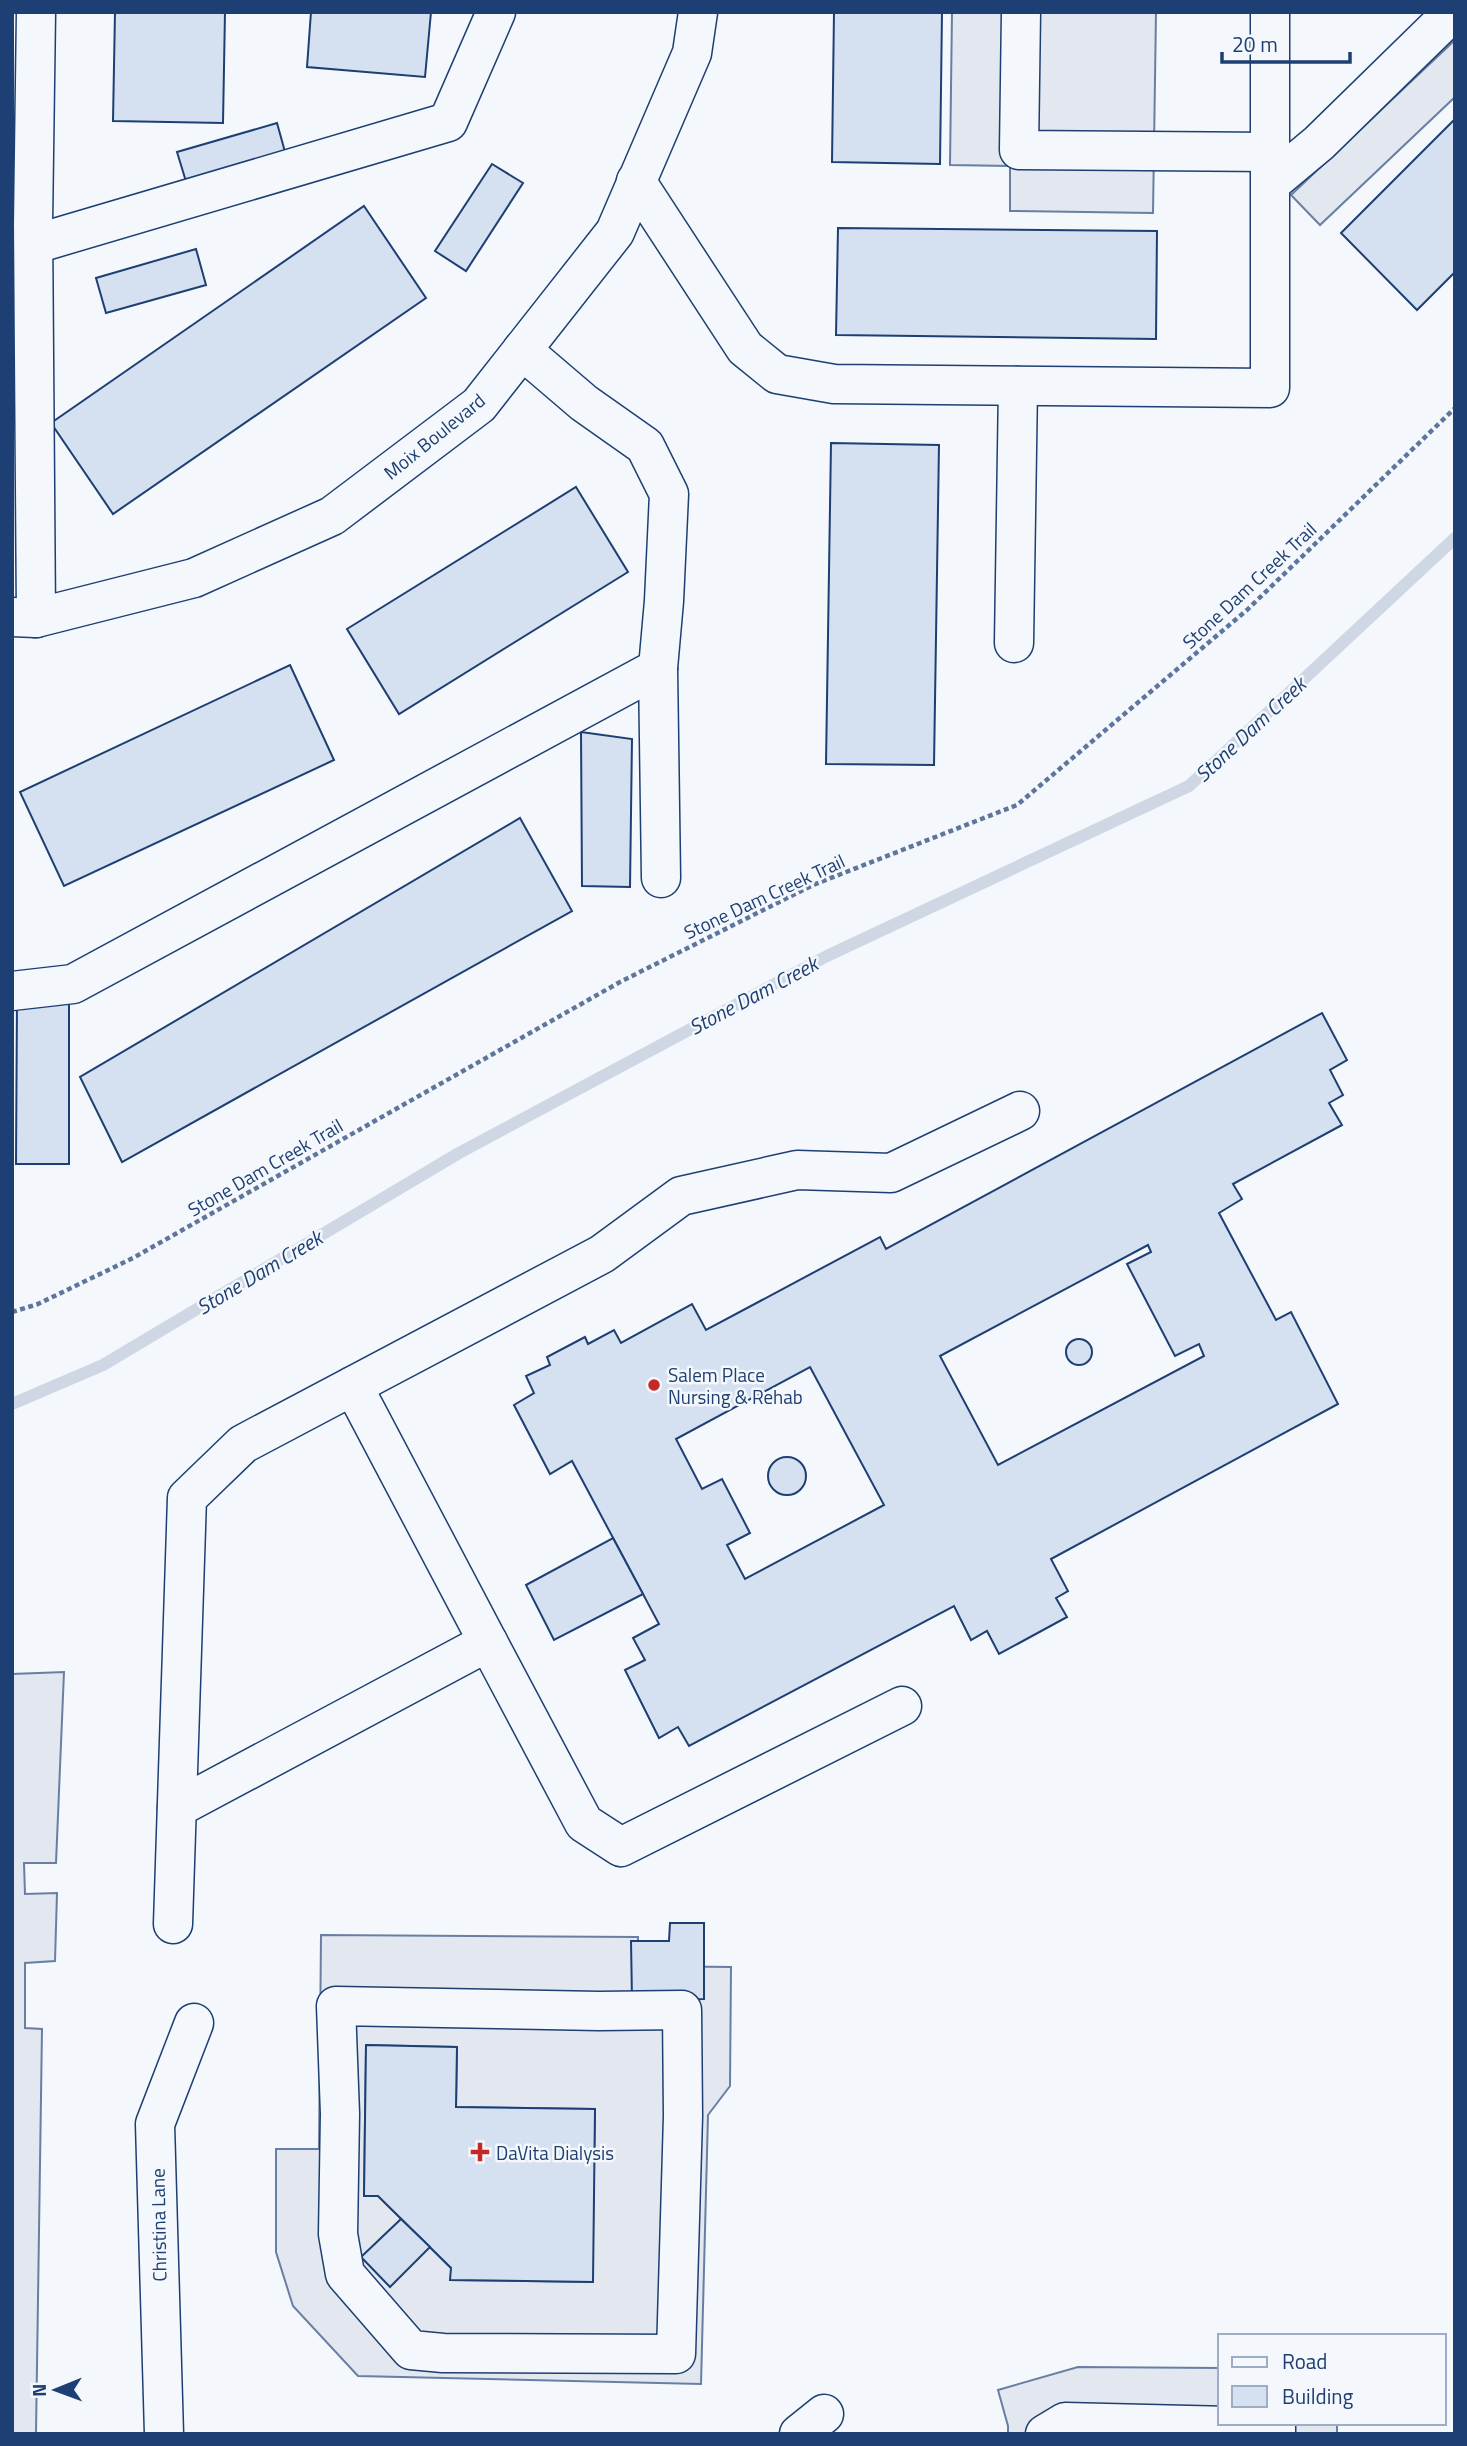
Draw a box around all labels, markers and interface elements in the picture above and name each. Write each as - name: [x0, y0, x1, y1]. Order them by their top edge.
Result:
- scale bar: [1222, 21, 1350, 65]
- text: 20 m: [1232, 28, 1278, 60]
- street label: Moix Boulevard: [377, 386, 491, 486]
- street label: Stone Dam Creek Trail: [1175, 515, 1323, 655]
- water label: Stone Dam Creek: [1187, 667, 1315, 789]
- street label: Stone Dam Creek Trail: [679, 846, 849, 946]
- water label: Stone Dam Creek: [683, 946, 826, 1042]
- street label: Stone Dam Creek Trail: [182, 1111, 348, 1223]
- water label: Stone Dam Creek: [190, 1220, 330, 1322]
- place label: Salem Place Nursing & Rehab: [668, 1360, 803, 1411]
- marker: Salem Place Nursing & Rehab: [646, 1377, 662, 1393]
- place label: DaVita Dialysis: [496, 2138, 614, 2167]
- marker: DaVita Dialysis: [470, 2142, 490, 2162]
- street label: Christina Lane: [143, 2168, 173, 2282]
- legend: [1218, 2334, 1446, 2425]
- text: Road: [1282, 2345, 1327, 2377]
- north arrow: [21, 2355, 91, 2425]
- text: Building: [1282, 2380, 1354, 2412]
- text: N: [24, 2383, 53, 2397]

